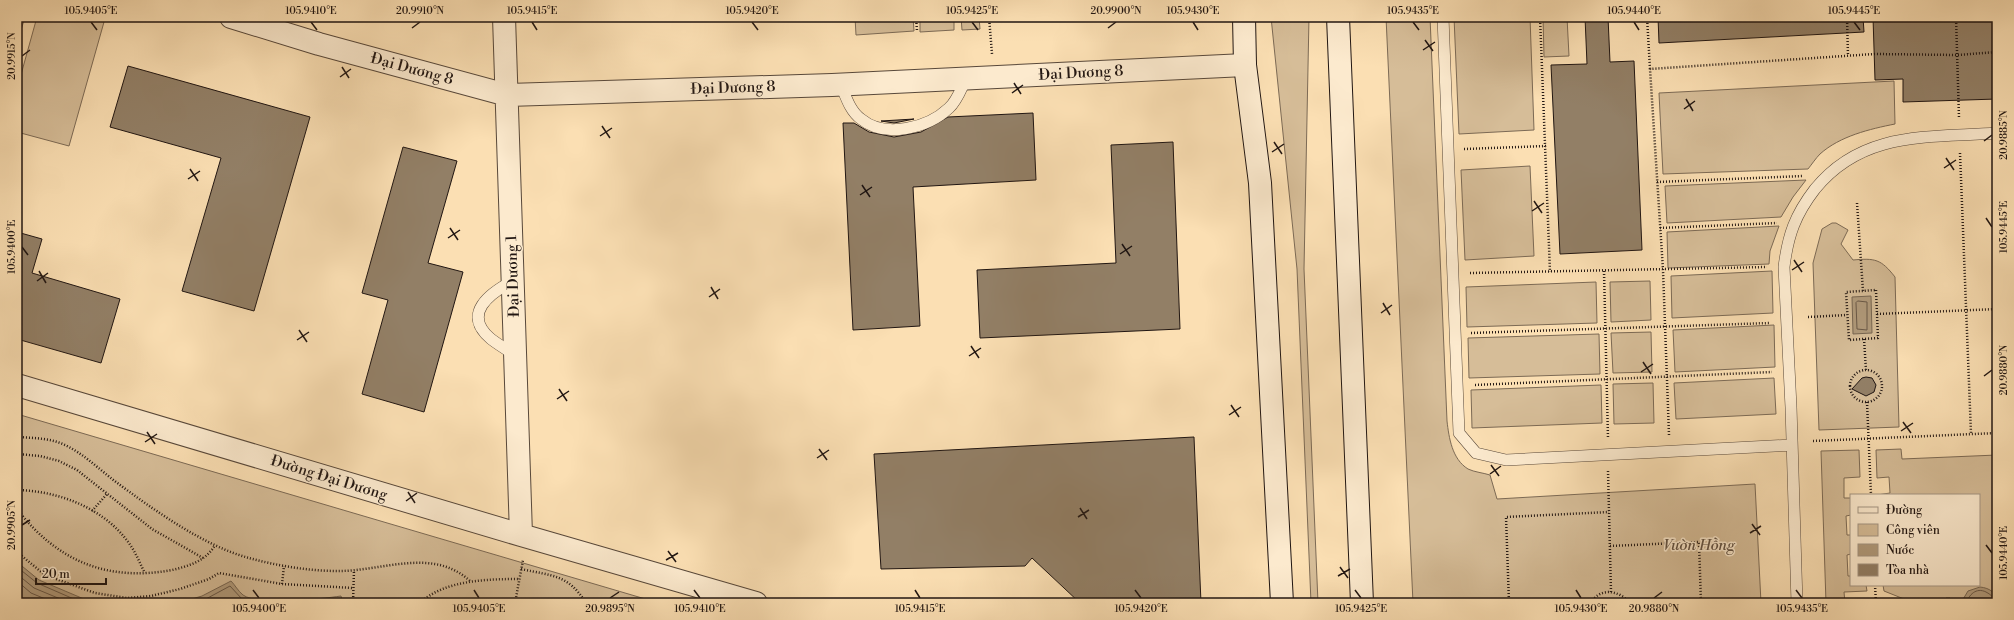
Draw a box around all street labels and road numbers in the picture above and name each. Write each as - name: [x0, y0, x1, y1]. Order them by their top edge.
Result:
- street label: Đại Dương 8: [369, 49, 455, 89]
- street label: Đại Dương 8: [1038, 61, 1124, 85]
- street label: Đại Dương 8: [690, 77, 776, 99]
- street label: Đại Dương 1: [502, 234, 524, 317]
- street label: Đường Đại Dương: [268, 451, 390, 505]

